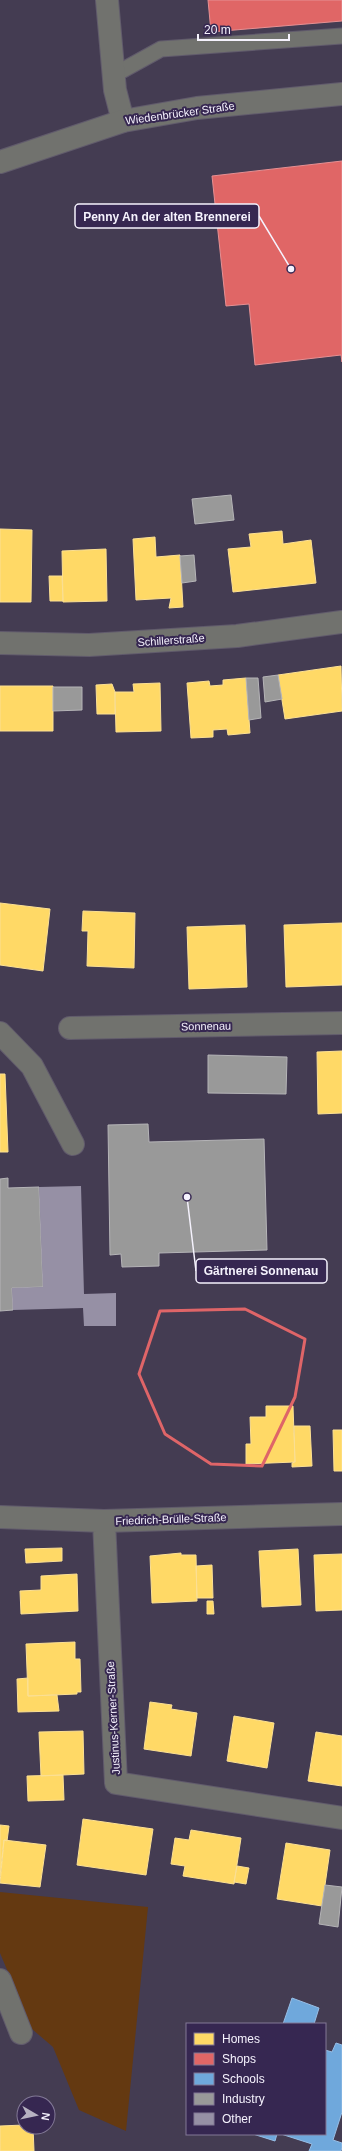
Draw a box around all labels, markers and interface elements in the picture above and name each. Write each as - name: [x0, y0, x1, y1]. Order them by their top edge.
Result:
- scale bar: [198, 16, 289, 42]
- text: 20 m: [204, 23, 231, 37]
- street label: Wiedenbrücker Straße: [125, 99, 235, 127]
- callout: Penny An der alten Brennerei: [75, 204, 259, 228]
- text: Penny An der alten Brennerei: [83, 210, 251, 224]
- street label: Schillerstraße: [137, 632, 205, 648]
- street label: Sonnenau: [181, 1020, 231, 1032]
- callout: Gärtnerei Sonnenau: [196, 1259, 327, 1283]
- text: Gärtnerei Sonnenau: [204, 1264, 318, 1278]
- street label: Friedrich-Brülle-Straße: [115, 1511, 227, 1527]
- street label: Justinus-Kerner-Straße: [104, 1661, 122, 1775]
- legend: [186, 2023, 326, 2135]
- text: Homes: [222, 2032, 260, 2046]
- text: Shops: [222, 2052, 256, 2066]
- text: Schools: [222, 2072, 265, 2086]
- text: Industry: [222, 2092, 265, 2106]
- north arrow: [16, 2095, 56, 2135]
- text: N: [39, 2112, 52, 2121]
- text: Other: [222, 2112, 252, 2126]

